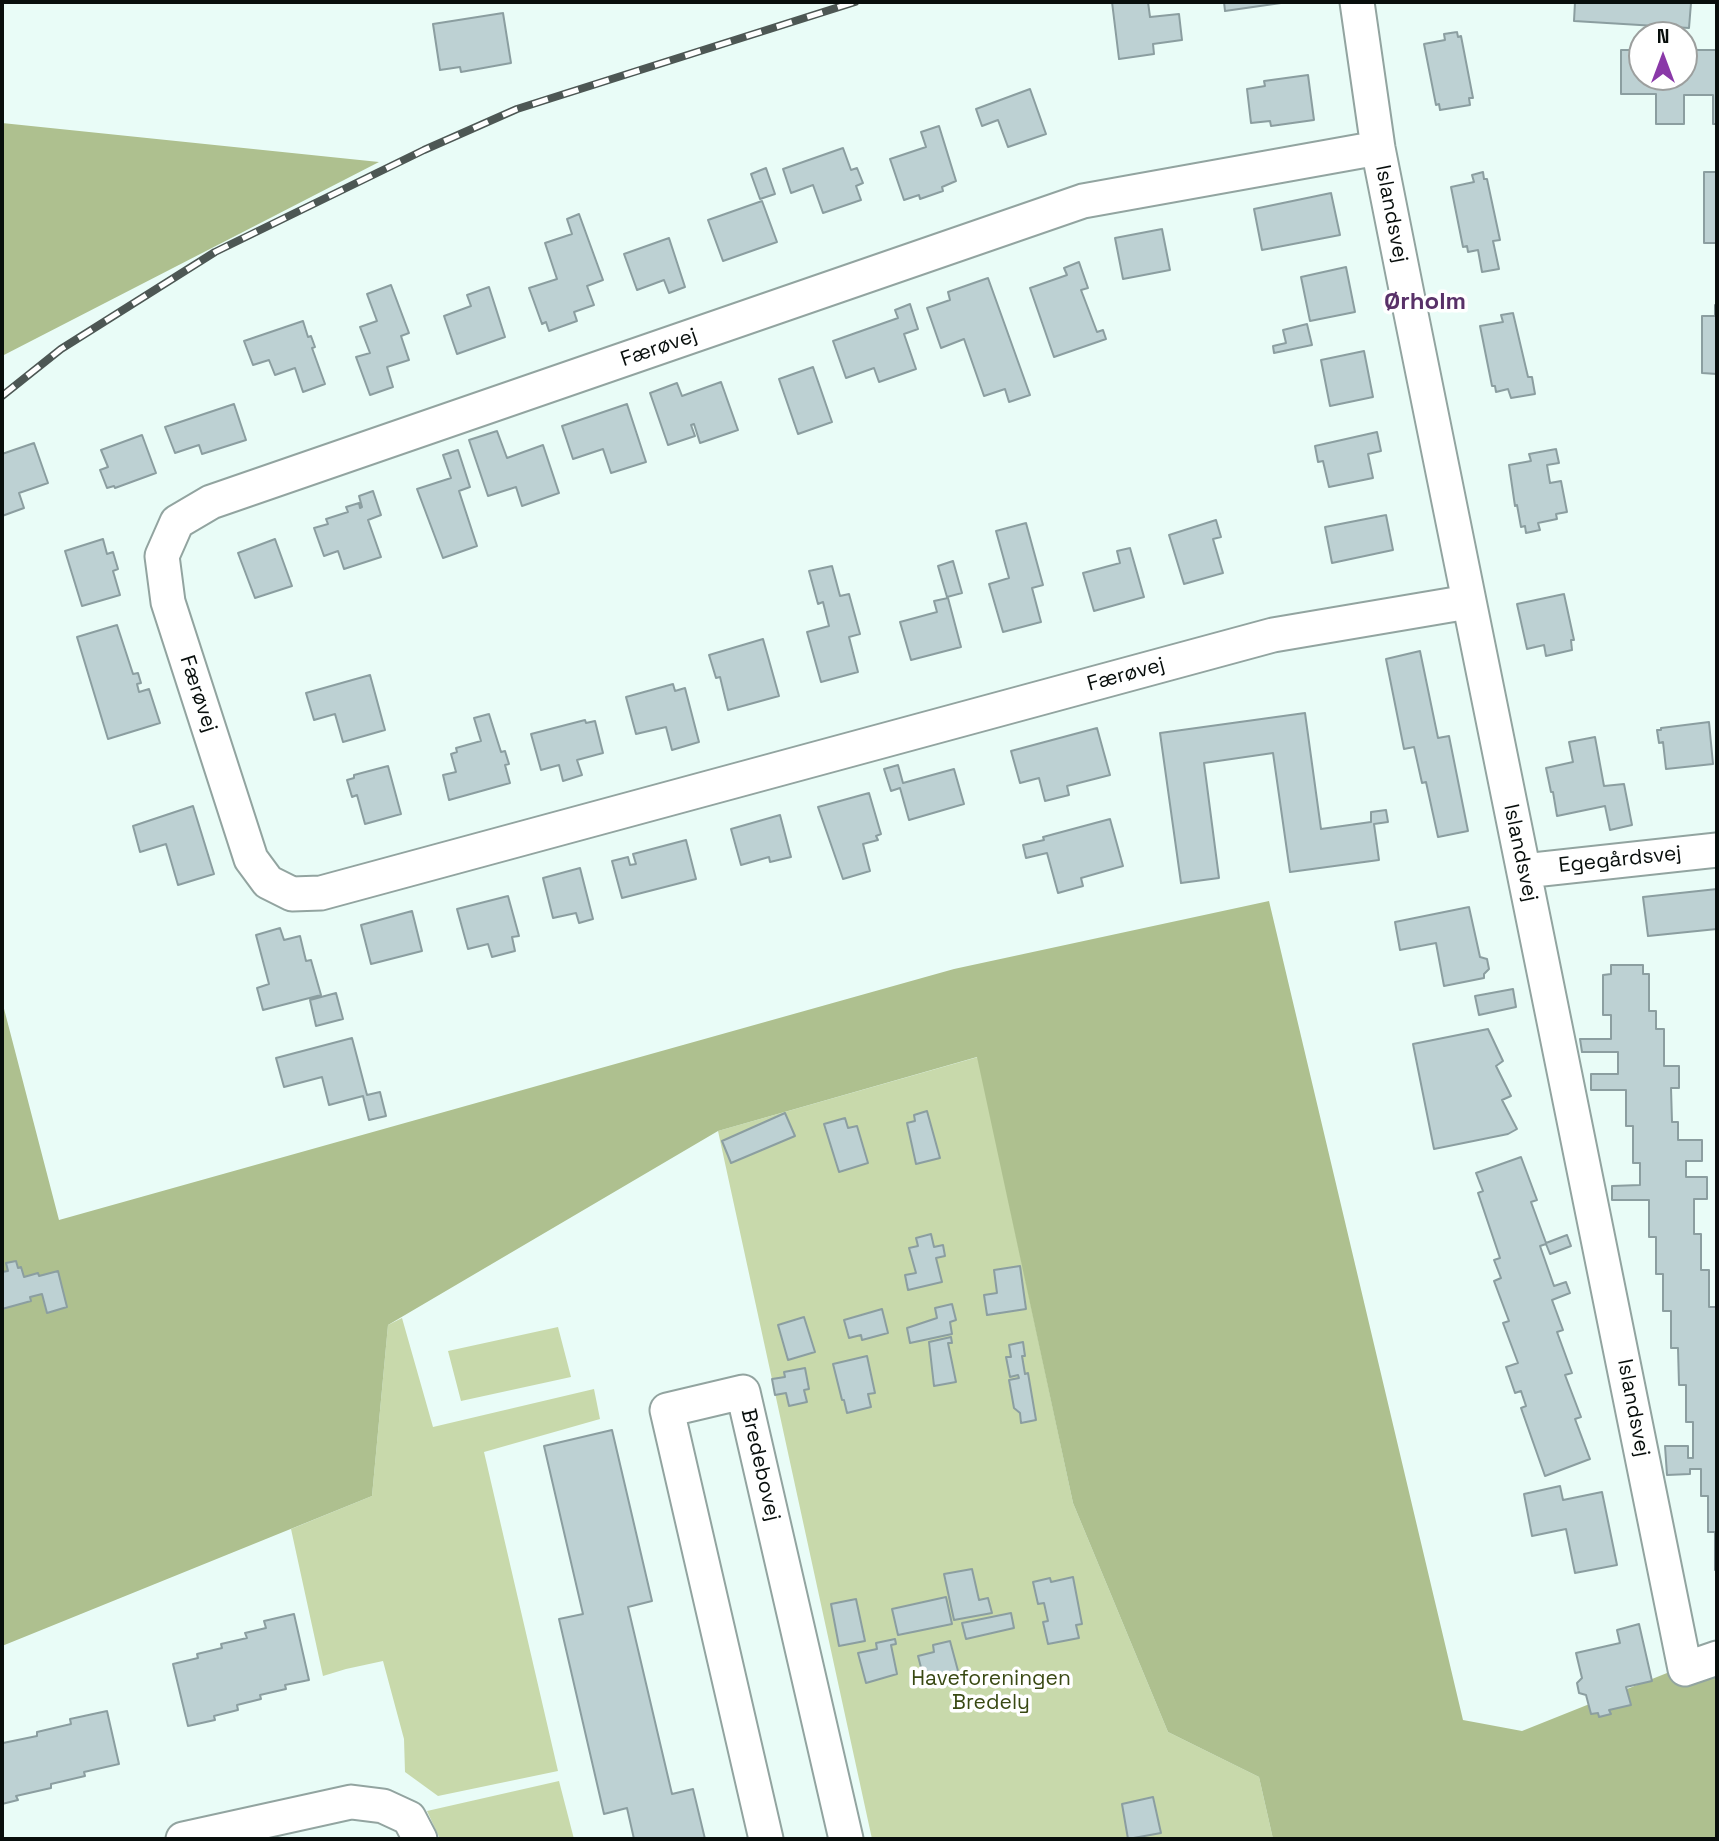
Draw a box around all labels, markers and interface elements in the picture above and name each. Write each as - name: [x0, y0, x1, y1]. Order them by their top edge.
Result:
- north arrow: [1628, 21, 1698, 91]
- text: N: [1657, 24, 1669, 49]
- street label: Islandsvej: [1369, 163, 1413, 265]
- district label: Ørholm: [1384, 288, 1466, 316]
- street label: Færøvej: [617, 323, 701, 373]
- street label: Færøvej: [174, 652, 222, 736]
- street label: Færøvej: [1084, 653, 1168, 697]
- street label: Islandsvej: [1497, 802, 1543, 904]
- street label: Egegårdsvej: [1557, 841, 1683, 879]
- street label: Islandsvej: [1611, 1357, 1655, 1459]
- street label: Bredebovej: [735, 1406, 785, 1524]
- park label: Haveforeningen Bredely: [911, 1666, 1071, 1716]

